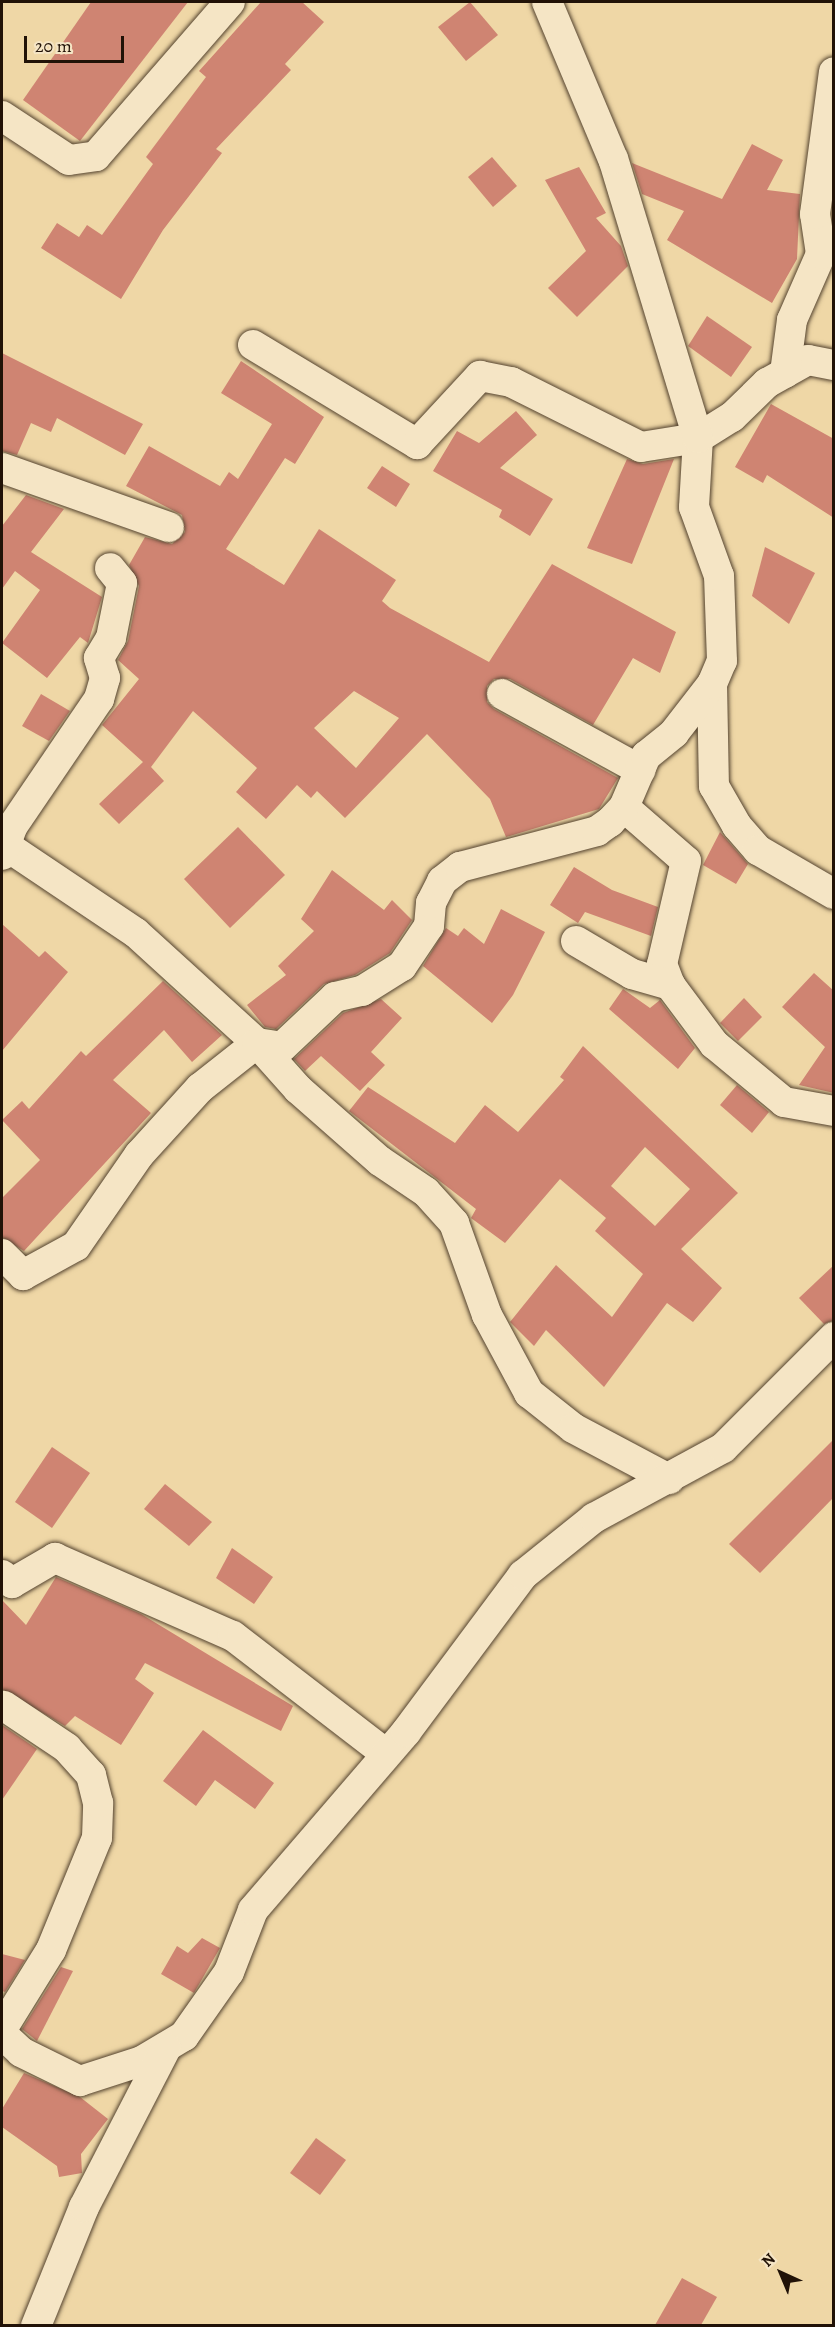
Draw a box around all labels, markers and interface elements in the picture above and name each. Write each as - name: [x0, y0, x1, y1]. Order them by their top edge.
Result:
- scale bar: [27, 24, 128, 62]
- text: 20 m: [35, 34, 72, 58]
- north arrow: [751, 2243, 811, 2303]
- text: N: [757, 2248, 780, 2272]

